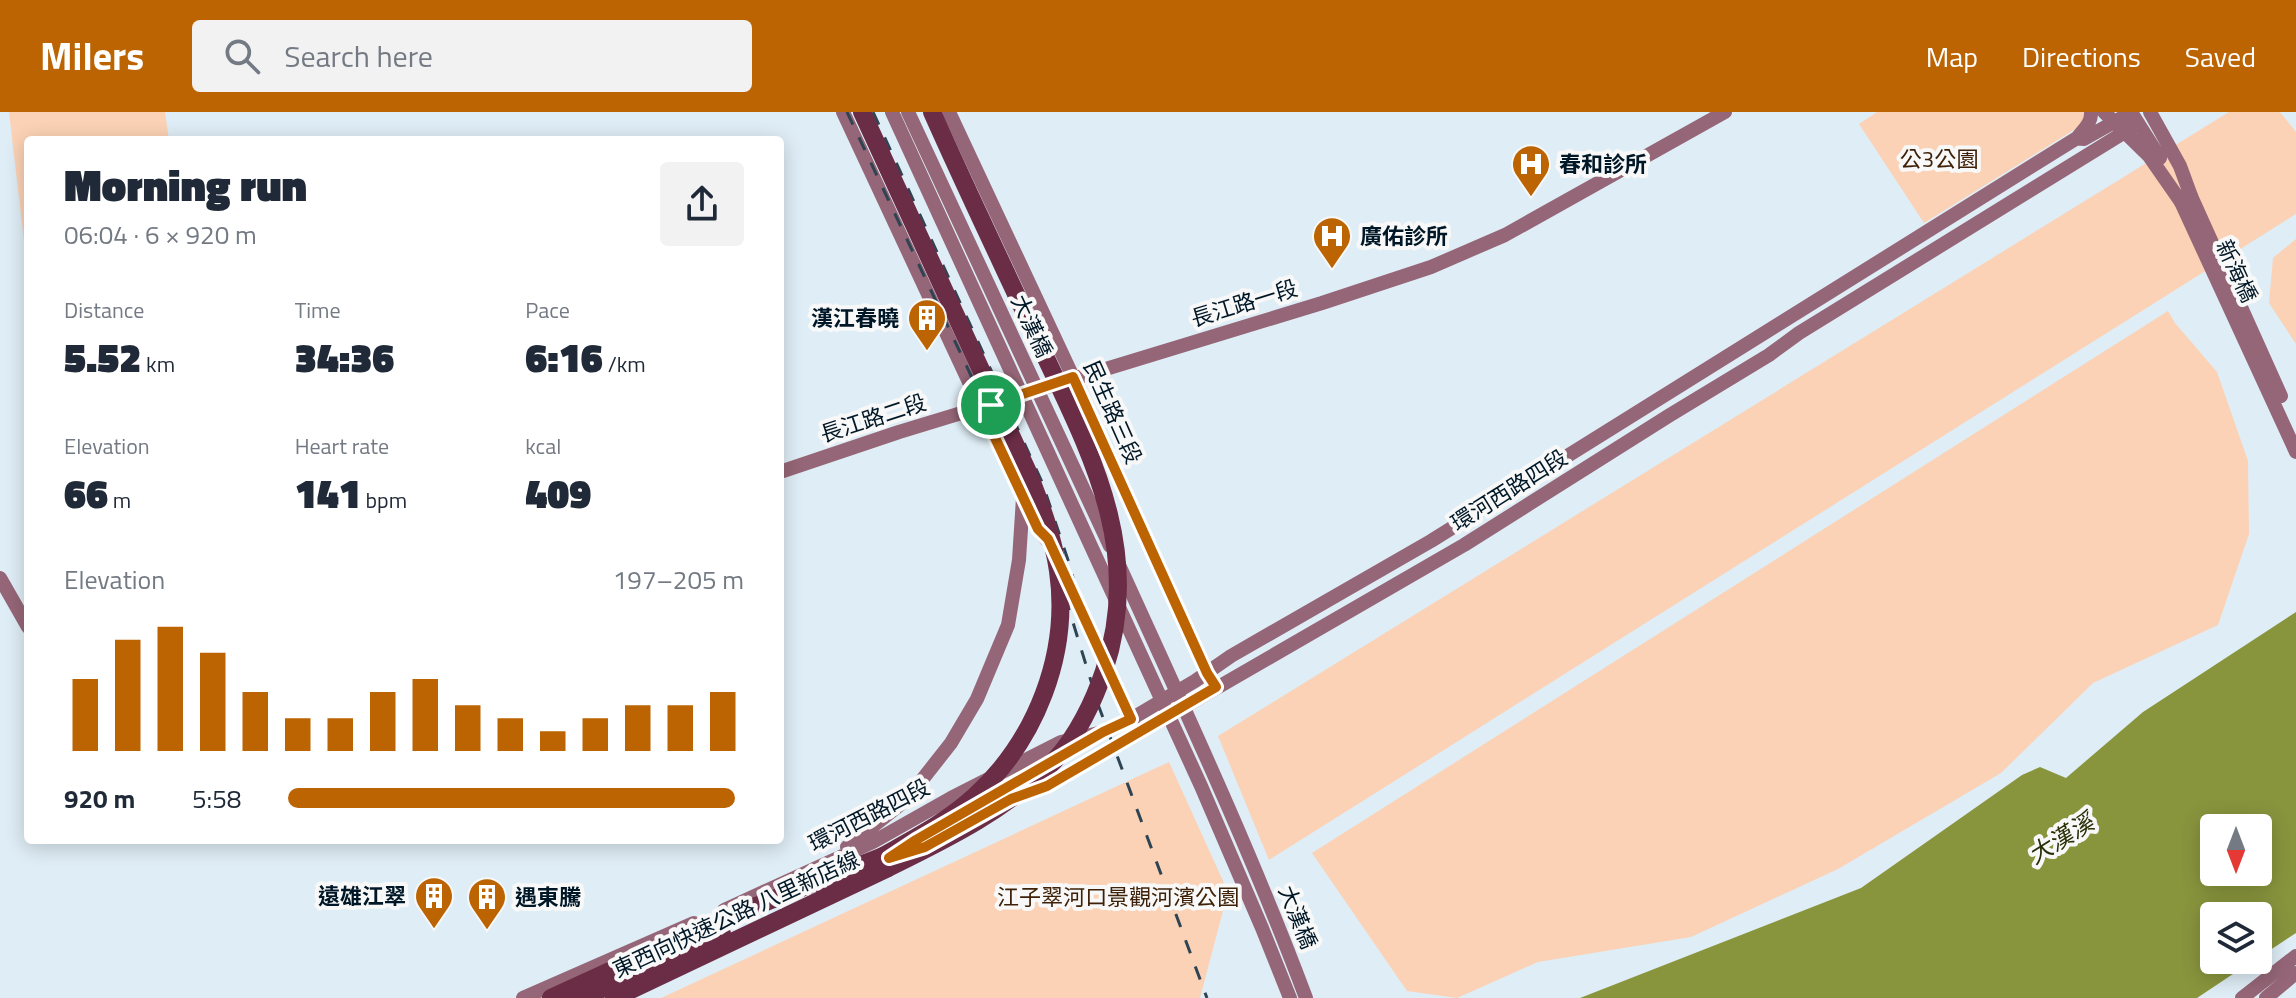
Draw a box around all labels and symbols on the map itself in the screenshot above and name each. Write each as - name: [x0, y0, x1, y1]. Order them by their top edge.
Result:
- park label: 公3公園: [1900, 142, 1978, 176]
- hospital icon: 春和診所: [1510, 143, 1552, 198]
- place label: 春和診所: [1559, 147, 1647, 181]
- hospital icon: 廣佑診所: [1311, 215, 1353, 270]
- place label: 廣佑診所: [1360, 219, 1448, 253]
- street label: 新海橋: [2208, 234, 2266, 308]
- street label: 長江路一段: [1186, 271, 1302, 335]
- street label: 大漢橋: [1003, 289, 1061, 363]
- building icon: 漢江春曉: [906, 297, 948, 352]
- place label: 漢江春曉: [811, 301, 899, 335]
- street label: 民生路三段: [1075, 355, 1151, 469]
- pin: [957, 371, 1025, 439]
- street label: 長江路二段: [815, 385, 931, 451]
- street label: 環河西路四段: [1444, 441, 1574, 539]
- street label: 環河西路四段: [802, 770, 936, 860]
- water label: 大漢溪: [2020, 802, 2103, 872]
- north arrow: [2200, 814, 2272, 886]
- street label: 東西向快速公路 八里新店線: [607, 842, 865, 986]
- building icon: 遠雄江翠: [413, 875, 455, 930]
- building icon: 遇東騰: [466, 876, 508, 931]
- place label: 遠雄江翠: [318, 879, 406, 913]
- place label: 遇東騰: [515, 880, 581, 914]
- park label: 江子翠河口景觀河濱公園: [997, 880, 1239, 914]
- street label: 大漢橋: [1270, 880, 1326, 954]

